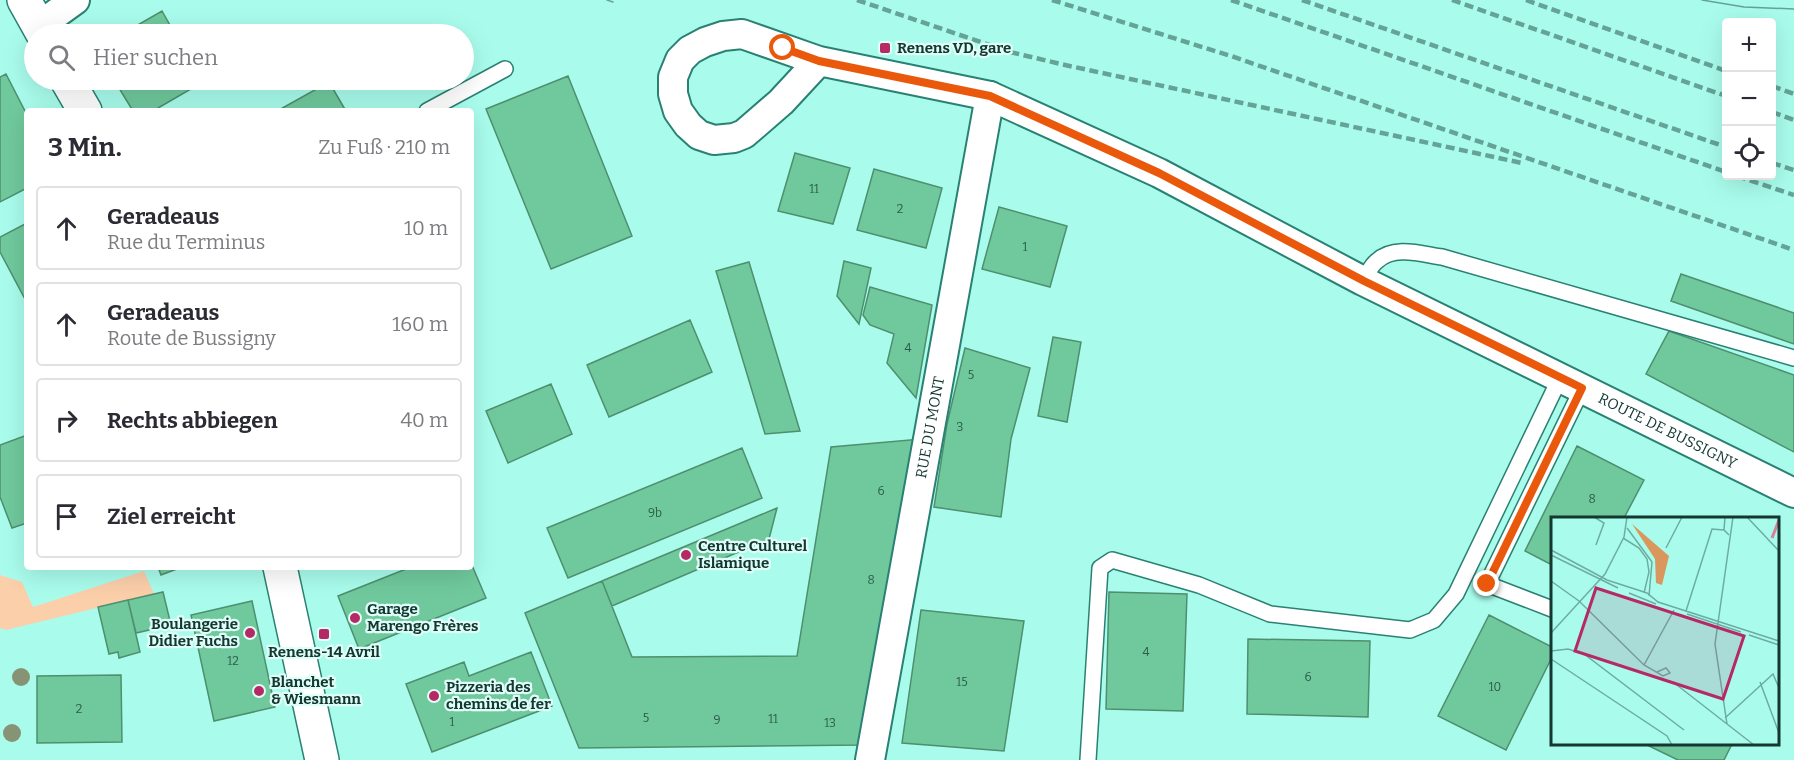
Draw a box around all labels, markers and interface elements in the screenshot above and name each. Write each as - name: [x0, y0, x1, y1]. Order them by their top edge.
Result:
- map controls: [1722, 18, 1776, 180]
- button: +: [1722, 18, 1776, 72]
- search box: [24, 24, 474, 90]
- route start: [769, 34, 795, 60]
- place label: Renens VD, gare: [897, 39, 1011, 57]
- icon: search: [45, 41, 78, 74]
- marker: Renens VD, gare: [878, 41, 892, 55]
- text: Hier suchen: [93, 44, 218, 71]
- button: −: [1722, 72, 1776, 126]
- button: locate: [1722, 126, 1776, 180]
- text: 3 Min.: [48, 132, 122, 163]
- text: Zu Fuß · 210 m: [318, 135, 450, 159]
- house number: 11: [809, 182, 819, 196]
- house number: 2: [897, 202, 903, 216]
- text: Geradeaus: [107, 203, 219, 230]
- icon: ahead: [50, 212, 83, 245]
- text: 10 m: [404, 216, 448, 240]
- text: Rue du Terminus: [107, 230, 265, 254]
- house number: 1: [1023, 240, 1028, 254]
- text: Geradeaus: [107, 299, 219, 326]
- icon: ahead: [50, 308, 83, 341]
- text: 160 m: [392, 312, 448, 336]
- text: Route de Bussigny: [107, 326, 276, 350]
- house number: 4: [904, 341, 912, 355]
- house number: 5: [968, 368, 974, 382]
- street label: RUE DU MONT: [912, 375, 948, 480]
- street label: ROUTE DE BUSSIGNY: [1595, 389, 1740, 473]
- icon: right: [50, 404, 83, 437]
- text: Rechts abbiegen: [107, 407, 278, 434]
- text: 40 m: [400, 408, 448, 432]
- house number: 3: [957, 420, 964, 434]
- house number: 6: [877, 484, 885, 498]
- house number: 8: [1588, 492, 1596, 506]
- icon: arrive: [50, 500, 83, 533]
- text: Ziel erreicht: [107, 503, 236, 530]
- house number: 9b: [648, 506, 662, 520]
- inset map: [1551, 517, 1779, 745]
- place label: Centre Culturel Islamique: [698, 537, 807, 572]
- marker: Centre Culturel Islamique: [679, 548, 693, 562]
- route end: [1473, 570, 1499, 596]
- house number: 8: [867, 573, 875, 587]
- place label: Garage Marengo Frères: [367, 600, 478, 635]
- marker: Garage Marengo Frères: [348, 611, 362, 625]
- place label: Boulangerie Didier Fuchs: [149, 615, 238, 650]
- marker: Boulangerie Didier Fuchs: [243, 626, 257, 640]
- marker: Renens-14 Avril: [317, 627, 331, 641]
- place label: Renens-14 Avril: [268, 643, 380, 661]
- house number: 4: [1142, 645, 1150, 659]
- house number: 12: [227, 654, 239, 668]
- house number: 6: [1304, 670, 1312, 684]
- place label: Blanchet & Wiesmann: [271, 673, 361, 708]
- house number: 15: [956, 675, 968, 689]
- place label: Pizzeria des chemins de fer: [446, 678, 551, 713]
- house number: 10: [1489, 680, 1501, 694]
- marker: Blanchet & Wiesmann: [252, 684, 266, 698]
- marker: Pizzeria des chemins de fer: [427, 689, 441, 703]
- house number: 2: [76, 702, 82, 716]
- house number: 5: [643, 711, 649, 725]
- house number: 11: [768, 712, 778, 726]
- house number: 9: [713, 713, 721, 727]
- house number: 1: [450, 715, 455, 729]
- house number: 13: [824, 716, 836, 730]

